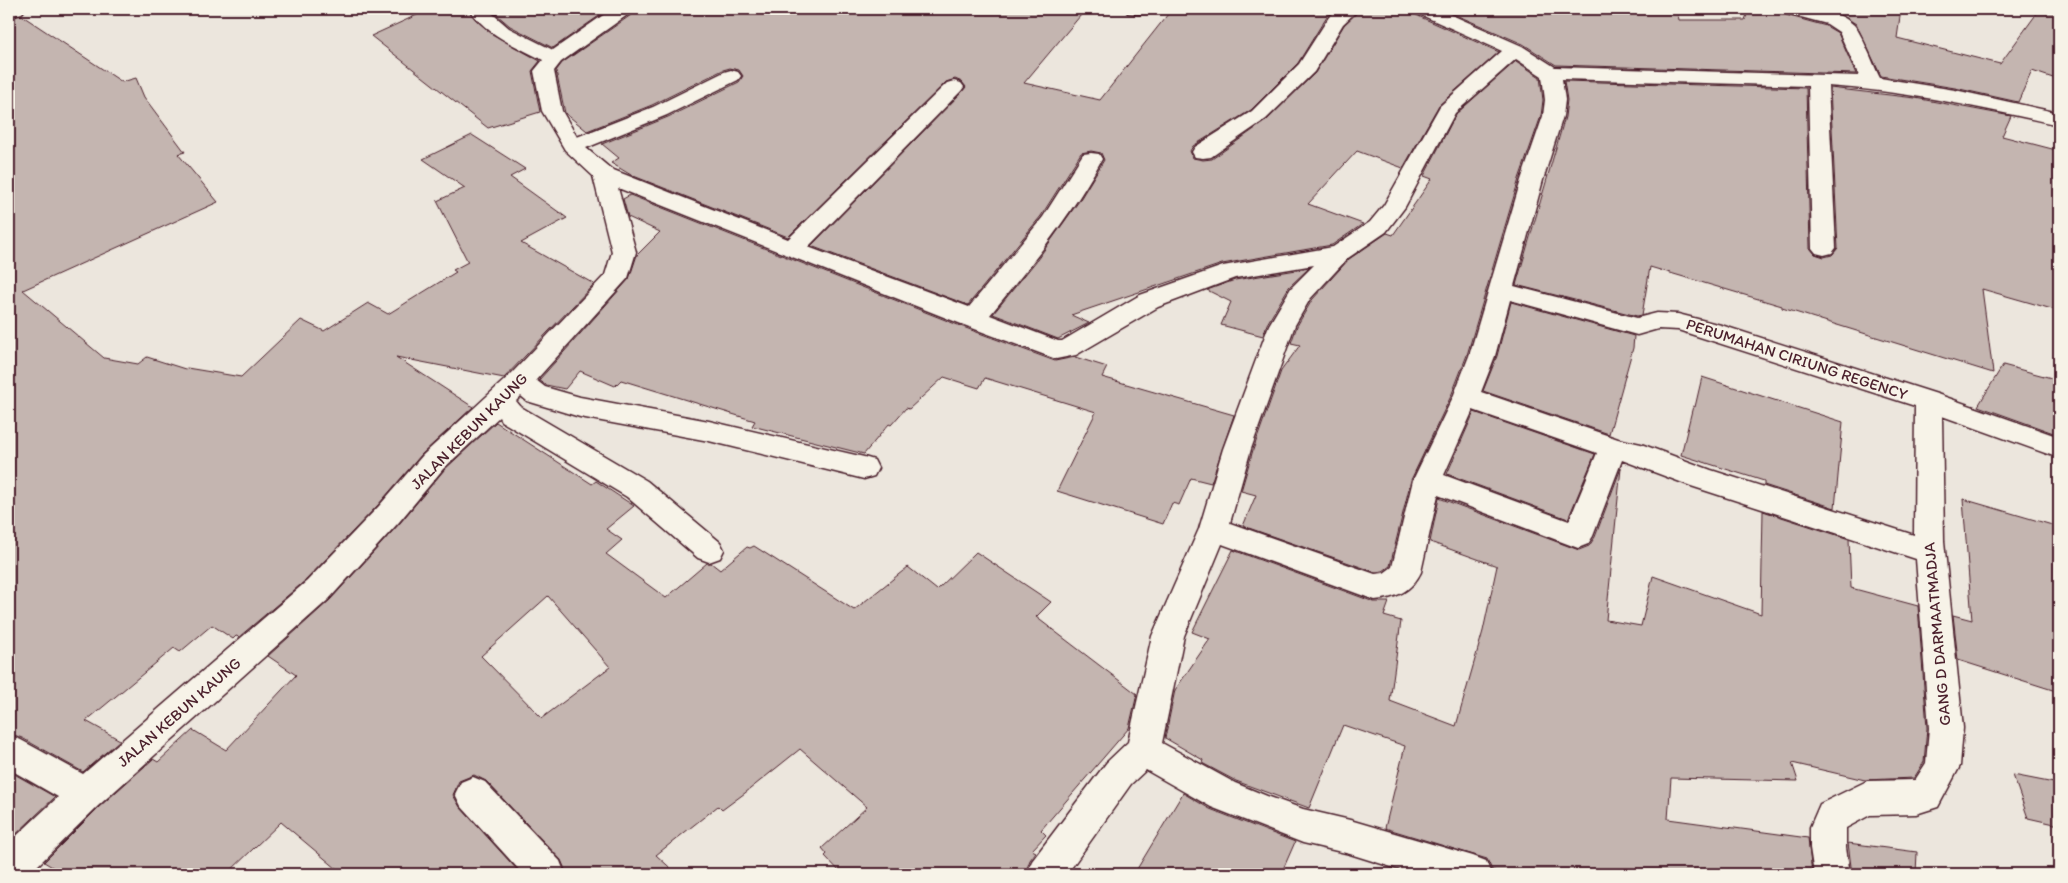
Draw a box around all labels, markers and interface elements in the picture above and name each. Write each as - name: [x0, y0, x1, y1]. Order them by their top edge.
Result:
- street label: PERUMAHAN CIRIUNG REGENCY: [1684, 314, 1910, 404]
- street label: JALAN KEBUN KAUNG: [407, 369, 531, 493]
- street label: GANG D DARMAATMADJA: [1920, 542, 1954, 726]
- street label: JALAN KEBUN KAUNG: [113, 653, 245, 771]

